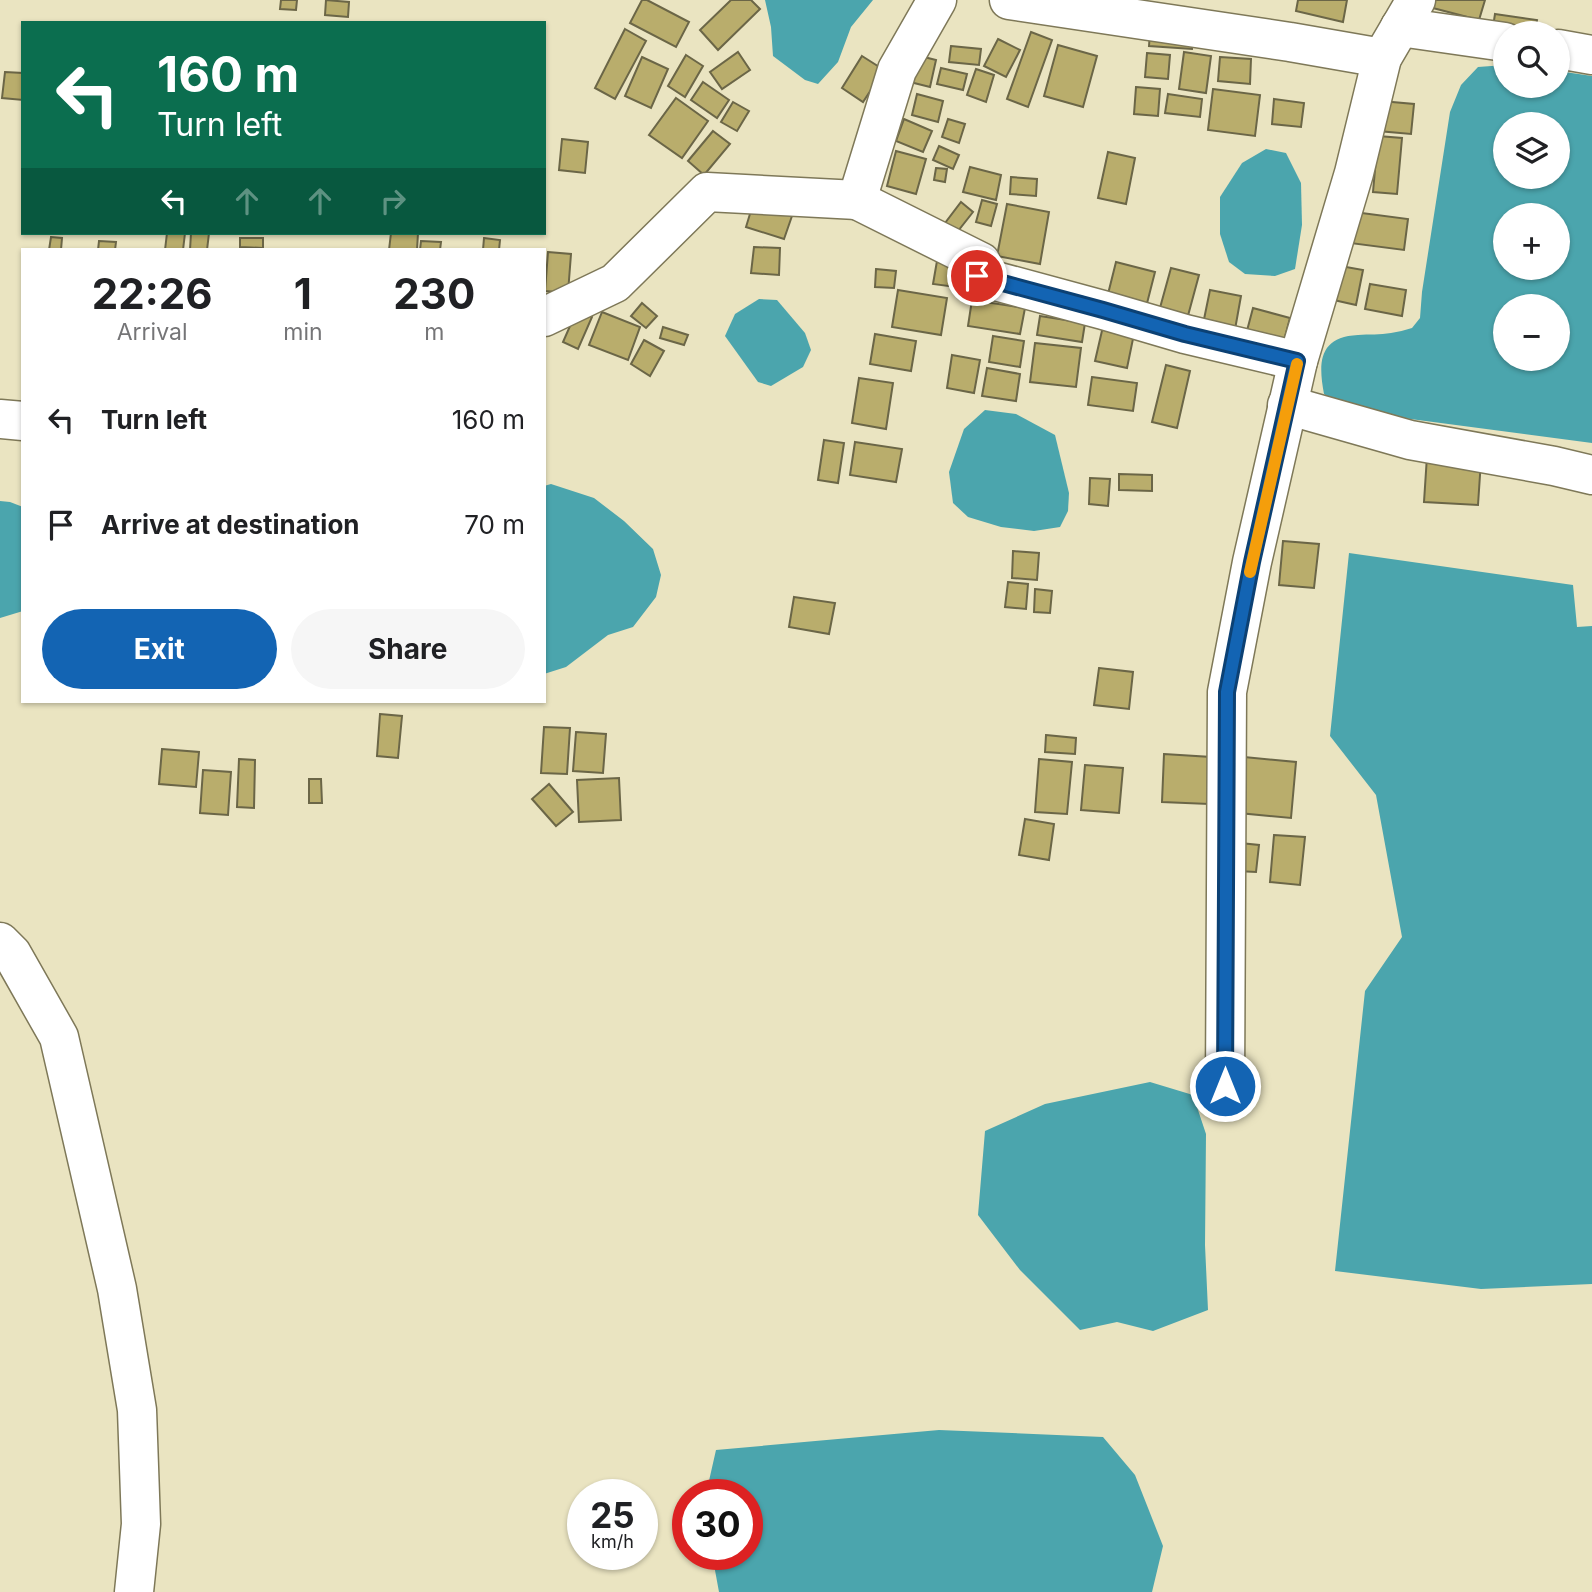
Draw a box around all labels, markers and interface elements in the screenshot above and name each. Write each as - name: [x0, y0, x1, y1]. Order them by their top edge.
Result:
- map controls: [1493, 21, 1570, 371]
- button: search: [1493, 21, 1570, 98]
- text: 160 m: [157, 45, 299, 104]
- icon: left: [42, 49, 133, 140]
- text: Turn left: [157, 105, 282, 144]
- button: layers: [1493, 112, 1570, 189]
- icon: left: [155, 182, 193, 220]
- icon: ahead: [228, 182, 266, 220]
- icon: ahead: [301, 182, 339, 220]
- icon: right: [374, 182, 412, 220]
- button: +: [1493, 203, 1570, 280]
- pin: [947, 246, 1007, 306]
- icon: arrive: [958, 257, 996, 295]
- text: 22:26: [92, 268, 212, 319]
- text: 1: [294, 268, 312, 319]
- text: 230: [393, 268, 475, 319]
- button: −: [1493, 294, 1570, 371]
- text: Arrival: [117, 318, 188, 346]
- text: min: [283, 318, 323, 346]
- text: m: [424, 318, 444, 346]
- icon: left: [42, 401, 80, 439]
- text: Turn left: [101, 404, 207, 435]
- text: 160 m: [452, 404, 525, 435]
- icon: arrive: [42, 506, 80, 544]
- text: Arrive at destination: [101, 509, 360, 540]
- text: 70 m: [464, 509, 525, 540]
- button: Exit: [42, 609, 277, 689]
- button: Share: [291, 609, 525, 689]
- position arrow: [1188, 1049, 1262, 1123]
- speed limit sign: 30: [672, 1479, 763, 1570]
- text: 25: [590, 1494, 635, 1536]
- text: km/h: [591, 1531, 634, 1552]

